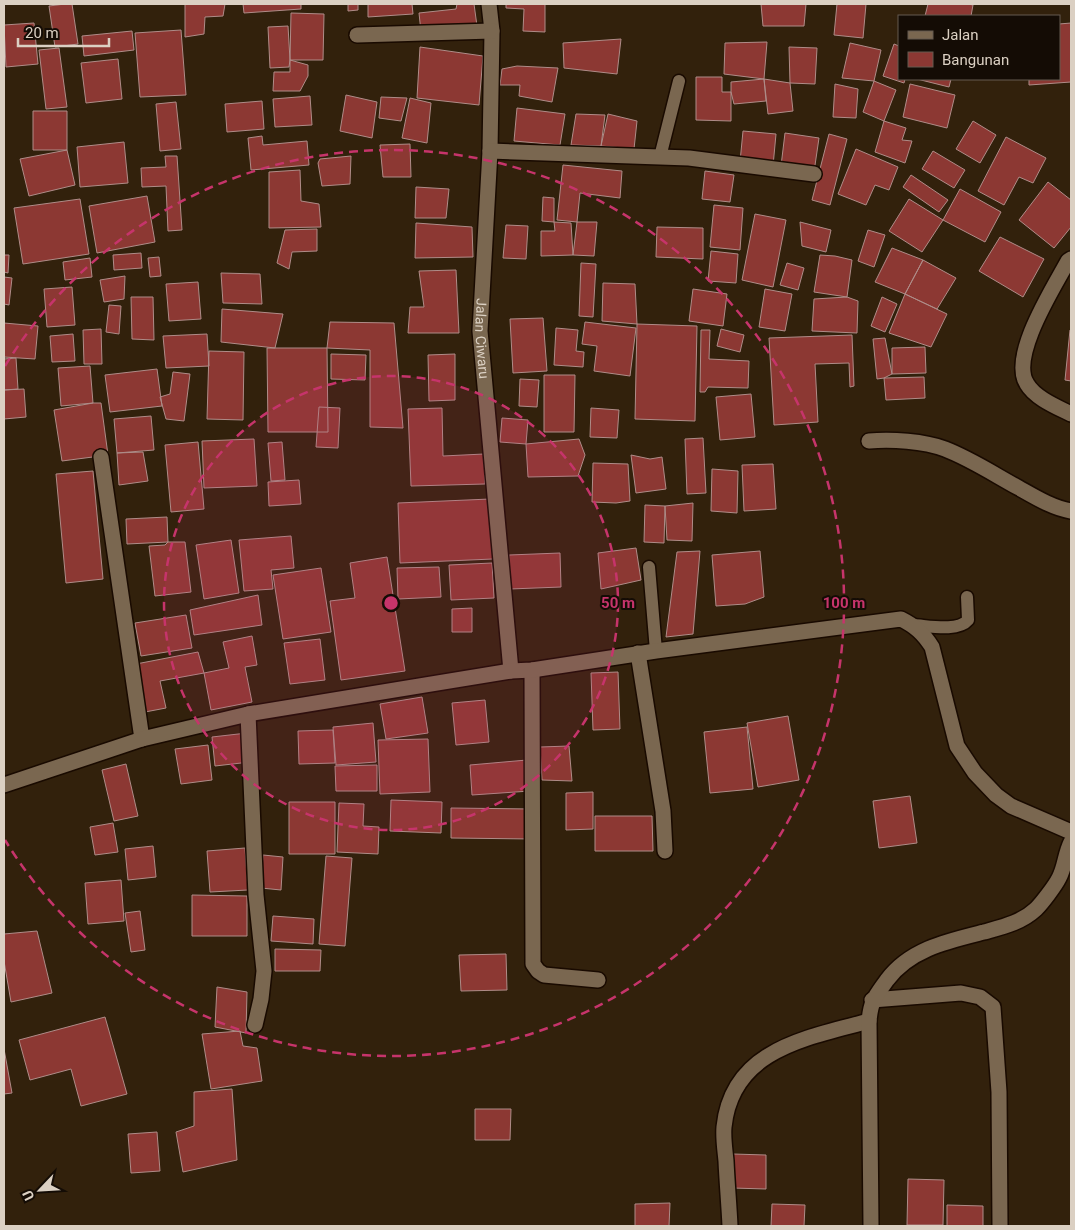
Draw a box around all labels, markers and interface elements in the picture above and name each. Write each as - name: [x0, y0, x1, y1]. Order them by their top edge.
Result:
- scale bar: [18, 15, 109, 47]
- legend: [898, 15, 1060, 80]
- text: 20 m: [25, 24, 59, 42]
- text: Jalan: [942, 26, 979, 44]
- text: Bangunan: [942, 51, 1009, 69]
- street label: Jalan Ciwaru: [472, 298, 492, 379]
- centre of rings: [382, 594, 400, 612]
- text: 50 m: [601, 594, 635, 612]
- text: 100 m: [823, 594, 865, 612]
- north arrow: [15, 1165, 65, 1215]
- text: U: [19, 1188, 37, 1203]

